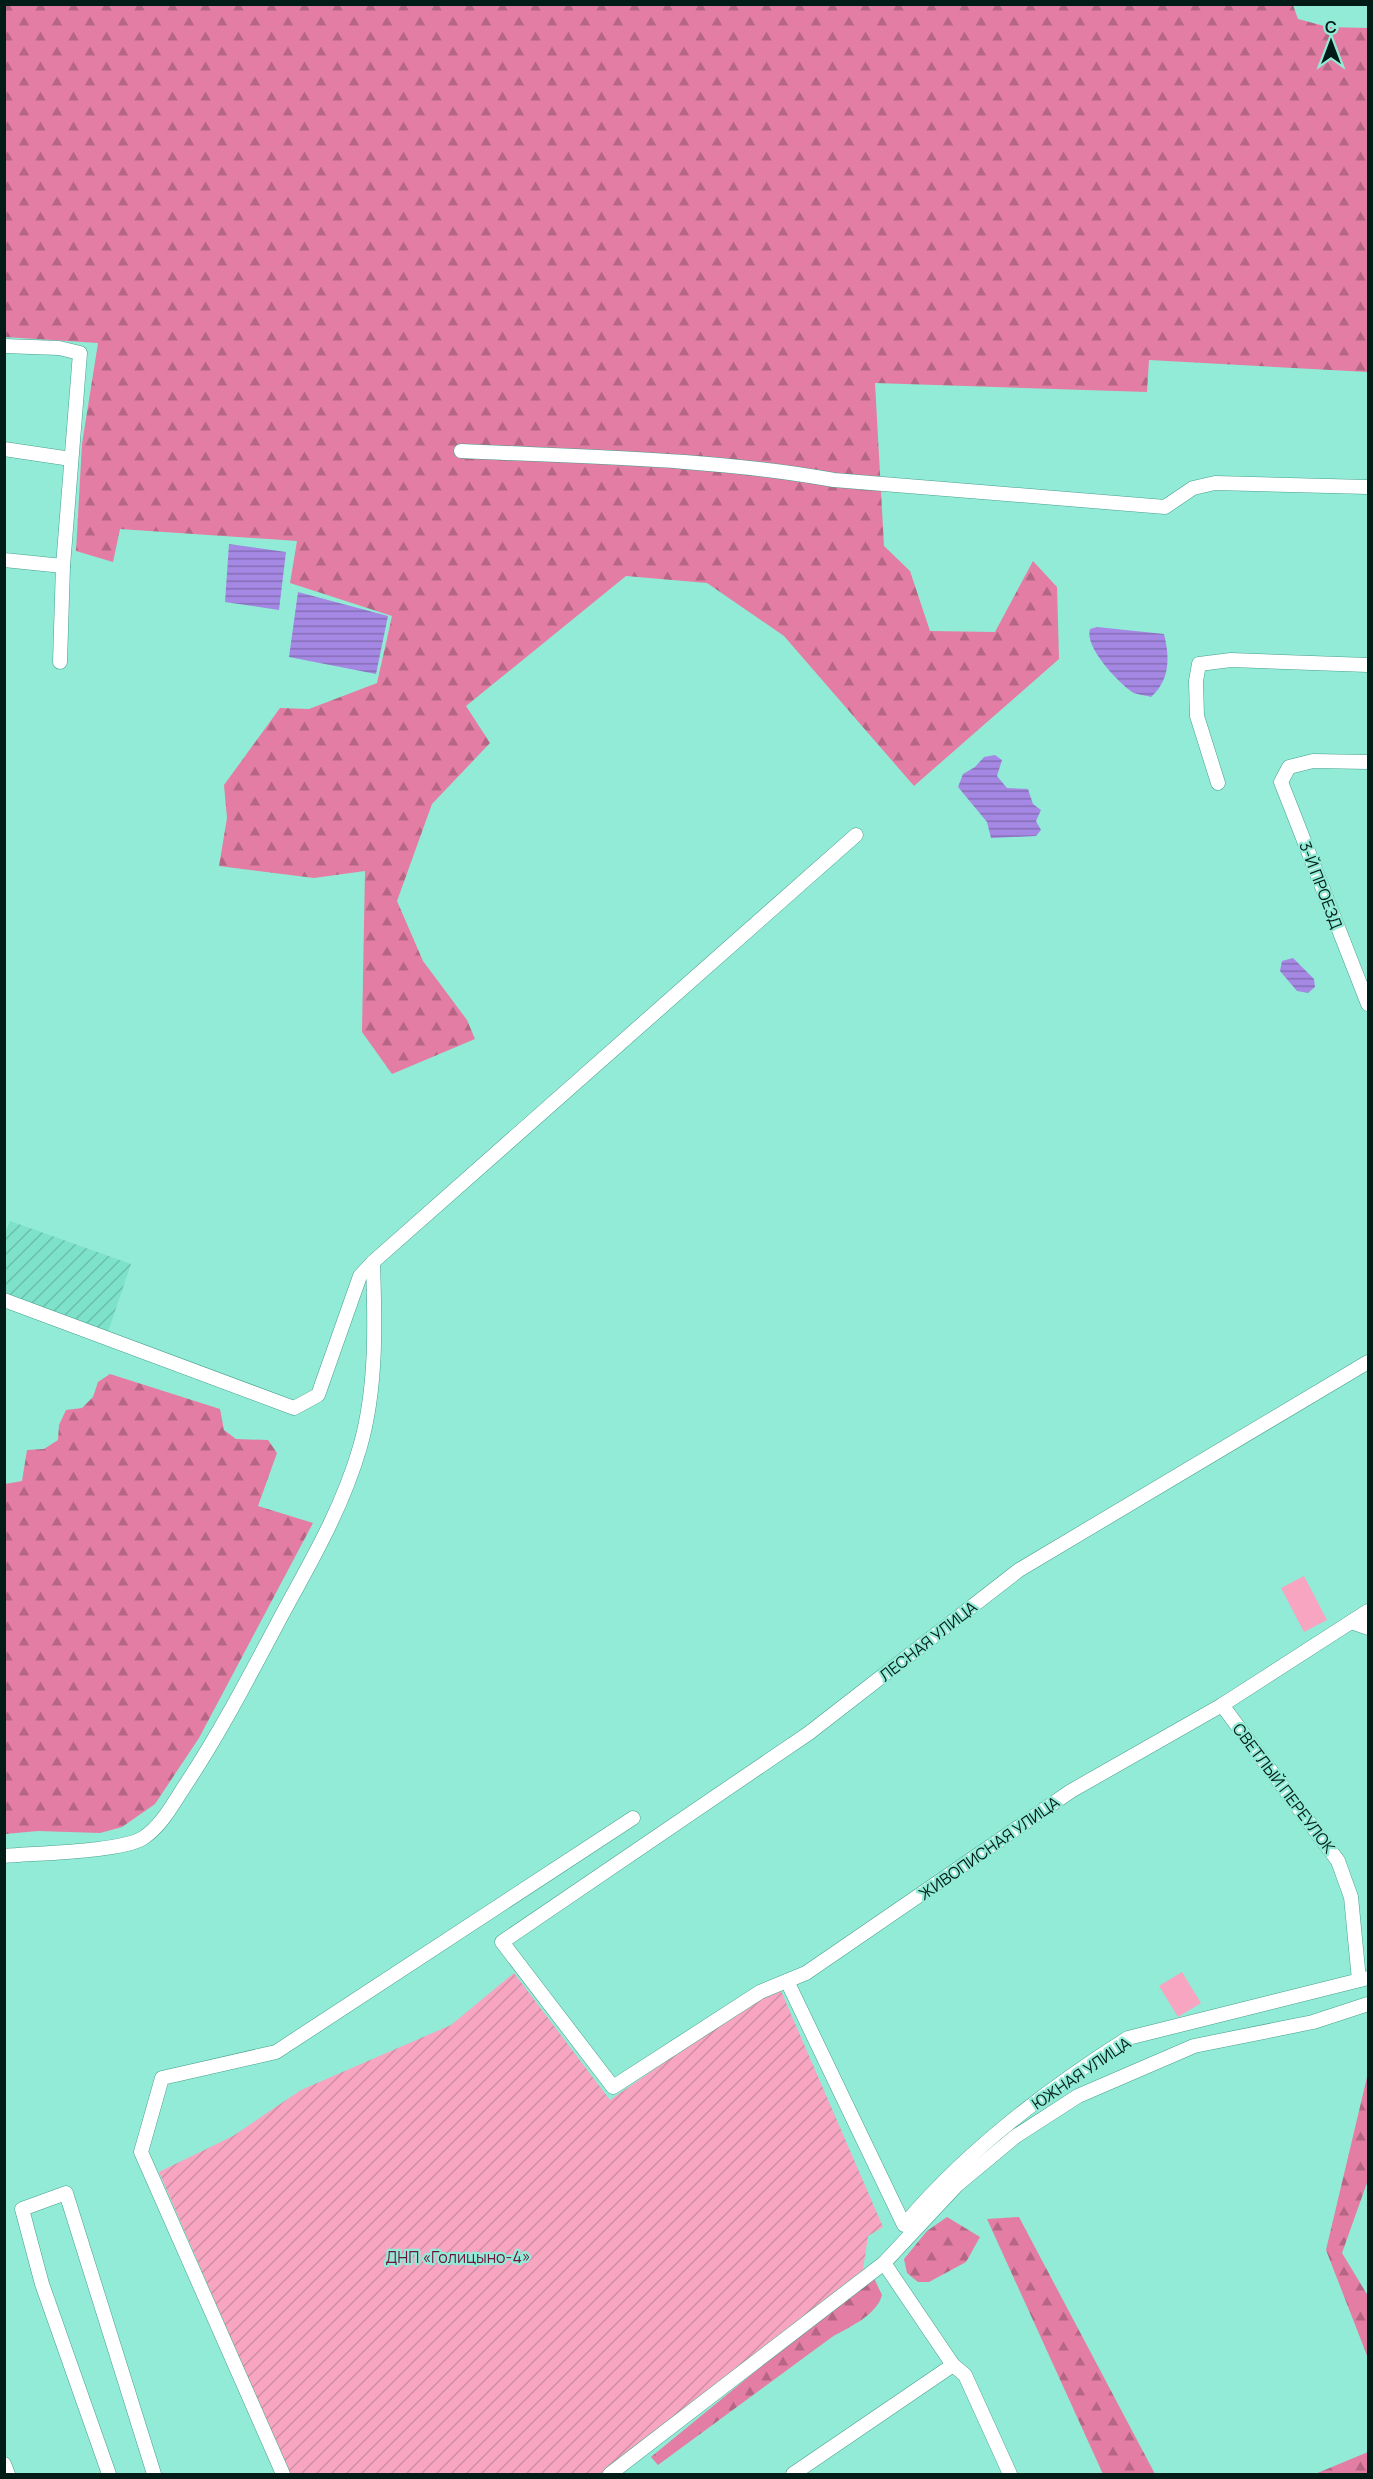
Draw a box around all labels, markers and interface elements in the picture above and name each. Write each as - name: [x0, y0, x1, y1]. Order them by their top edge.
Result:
- north arrow: [1301, 12, 1361, 72]
- text: С: [1325, 16, 1337, 38]
- street label: 3-Й ПРОЕЗД: [1294, 838, 1348, 932]
- street label: ЛЕСНАЯ УЛИЦА: [875, 1596, 981, 1686]
- street label: СВЕТЛЫЙ ПЕРЕУЛОК: [1228, 1718, 1341, 1858]
- street label: ЖИВОПИСНАЯ УЛИЦА: [914, 1791, 1064, 1905]
- street label: ЮЖНАЯ УЛИЦА: [1027, 2032, 1135, 2114]
- park label: ДНП «Голицыно-4»: [385, 2246, 531, 2268]

